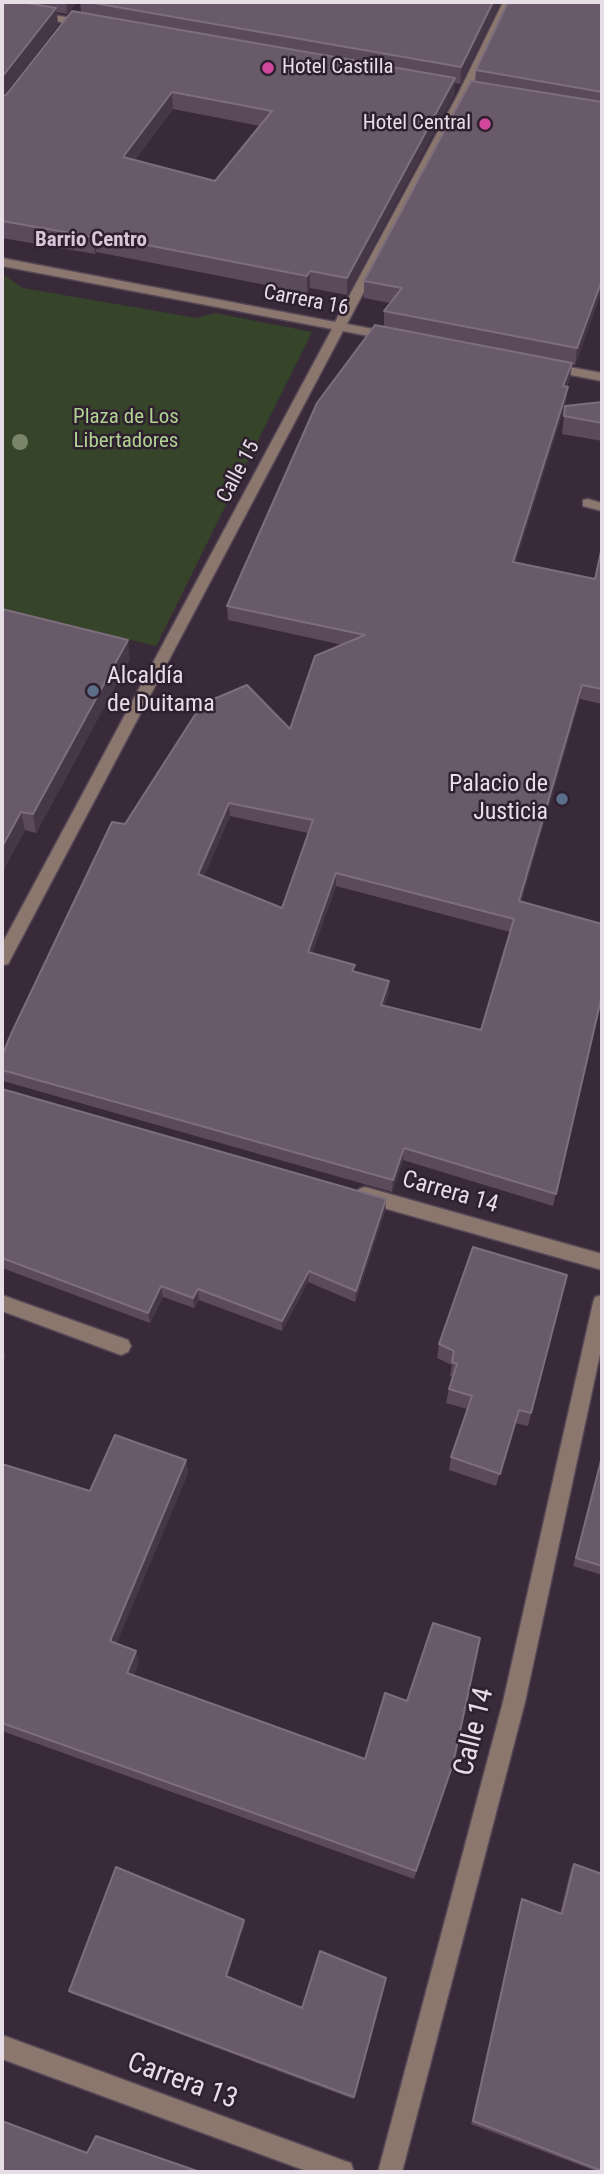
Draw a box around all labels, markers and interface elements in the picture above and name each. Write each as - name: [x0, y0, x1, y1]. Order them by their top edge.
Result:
- place label: Hotel Castilla: [282, 55, 394, 81]
- marker: Hotel Castilla: [260, 60, 276, 76]
- place label: Hotel Central: [363, 111, 471, 137]
- marker: Hotel Central: [477, 116, 493, 132]
- district label: Barrio Centro: [35, 228, 147, 254]
- street label: Carrera 16: [261, 280, 351, 322]
- park label: Plaza de Los Libertadores: [73, 405, 179, 455]
- street label: Calle 15: [212, 437, 266, 507]
- place label: Alcaldía de Duitama: [107, 663, 215, 719]
- marker: Alcaldía de Duitama: [85, 683, 101, 699]
- place label: Palacio de Justicia: [449, 771, 548, 827]
- marker: Palacio de Justicia: [554, 791, 570, 807]
- street label: Carrera 14: [399, 1166, 501, 1220]
- street label: Calle 14: [448, 1685, 502, 1779]
- street label: Carrera 13: [122, 2047, 242, 2117]

